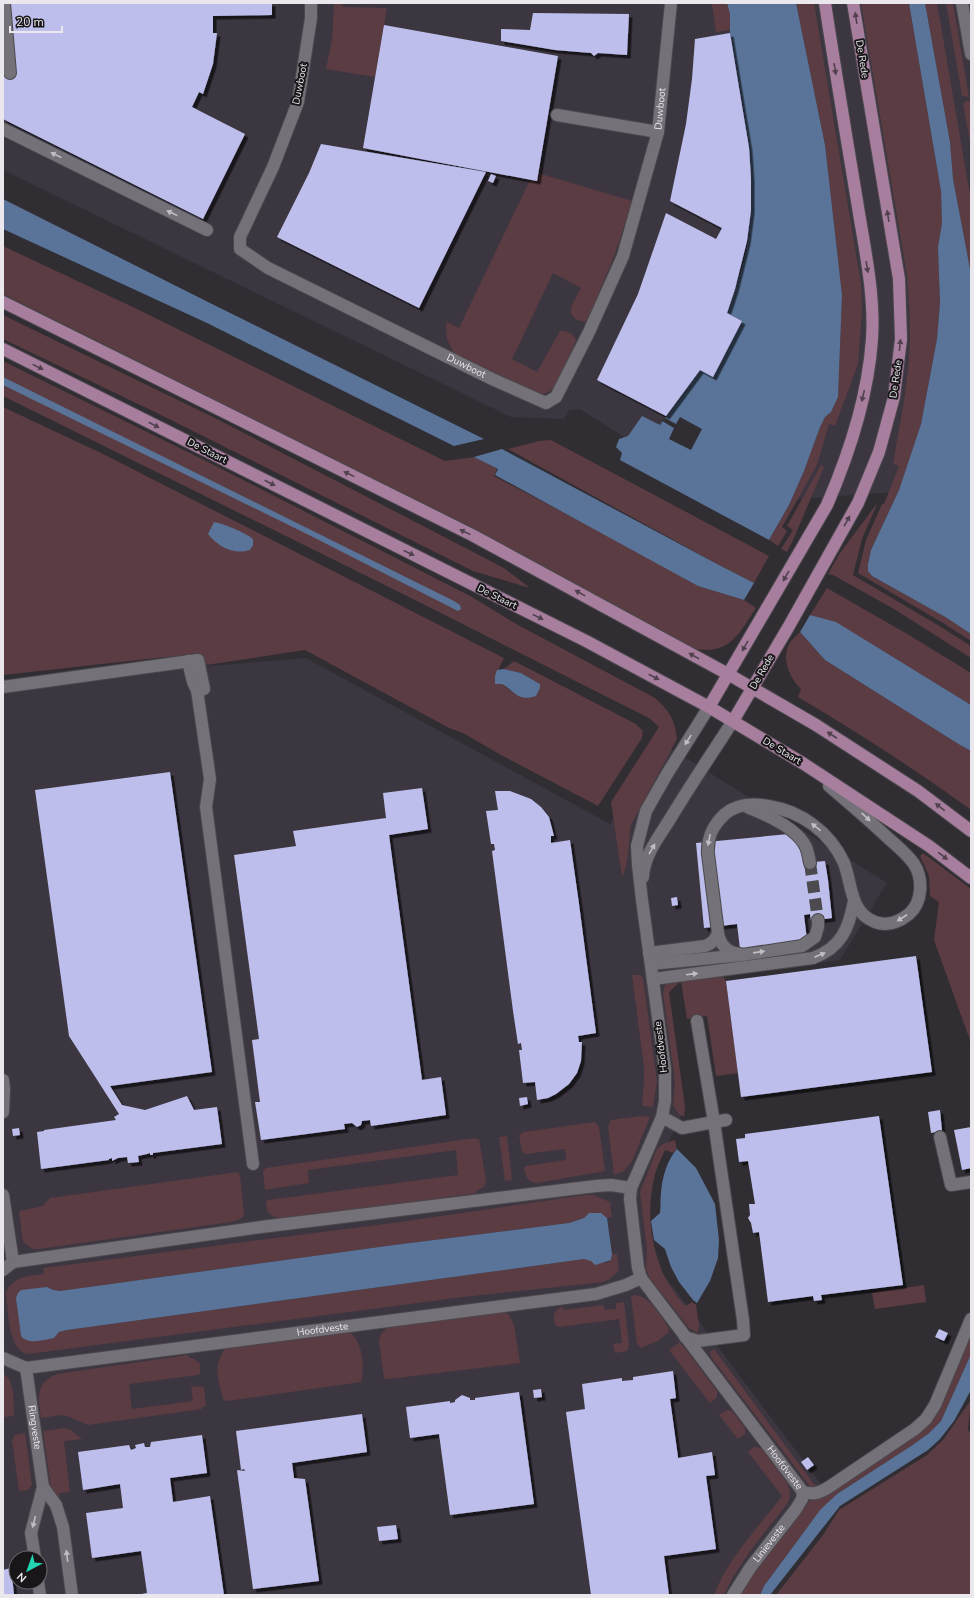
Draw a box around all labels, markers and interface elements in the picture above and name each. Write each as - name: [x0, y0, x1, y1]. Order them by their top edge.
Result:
- scale bar: [10, 8, 62, 34]
- one-way arrow: [852, 12, 858, 24]
- text: 20 m: [16, 14, 44, 30]
- street label: De Rede: [852, 39, 872, 79]
- street label: Duwboot: [289, 62, 311, 106]
- one-way arrow: [832, 63, 838, 75]
- street label: Duwboot: [651, 87, 669, 130]
- one-way arrow: [50, 152, 61, 158]
- one-way arrow: [166, 210, 178, 216]
- one-way arrow: [885, 210, 891, 222]
- one-way arrow: [864, 260, 870, 273]
- one-way arrow: [897, 339, 904, 351]
- street label: Duwboot: [444, 351, 488, 382]
- street label: De Rede: [886, 359, 906, 399]
- one-way arrow: [32, 364, 44, 370]
- one-way arrow: [860, 389, 866, 402]
- one-way arrow: [149, 422, 160, 428]
- street label: De Staart: [185, 435, 230, 467]
- one-way arrow: [343, 471, 355, 477]
- one-way arrow: [265, 480, 276, 486]
- one-way arrow: [844, 515, 851, 527]
- one-way arrow: [460, 528, 471, 535]
- one-way arrow: [404, 550, 415, 556]
- one-way arrow: [782, 570, 789, 582]
- street label: De Staart: [475, 581, 520, 613]
- one-way arrow: [574, 590, 586, 597]
- one-way arrow: [533, 614, 544, 620]
- one-way arrow: [741, 640, 748, 652]
- one-way arrow: [688, 652, 700, 659]
- street label: De Rede: [746, 652, 778, 692]
- one-way arrow: [648, 674, 660, 680]
- one-way arrow: [827, 731, 837, 739]
- street label: De Staart: [760, 734, 804, 768]
- one-way arrow: [684, 735, 692, 745]
- one-way arrow: [935, 804, 945, 812]
- one-way arrow: [860, 812, 871, 821]
- one-way arrow: [811, 823, 822, 831]
- one-way arrow: [705, 833, 711, 846]
- one-way arrow: [648, 843, 655, 855]
- one-way arrow: [937, 852, 948, 860]
- one-way arrow: [896, 915, 908, 922]
- one-way arrow: [753, 949, 765, 955]
- one-way arrow: [814, 952, 826, 958]
- one-way arrow: [685, 971, 698, 977]
- street label: Hoofdveste: [651, 1021, 671, 1073]
- street label: Hoofdveste: [296, 1319, 349, 1340]
- street label: Ringveste: [24, 1404, 45, 1450]
- street label: Hoofdveste: [763, 1443, 806, 1493]
- one-way arrow: [30, 1516, 36, 1529]
- street label: Linieveste: [750, 1521, 788, 1566]
- north arrow: [8, 1550, 48, 1590]
- one-way arrow: [64, 1550, 70, 1562]
- text: N: [14, 1569, 30, 1586]

